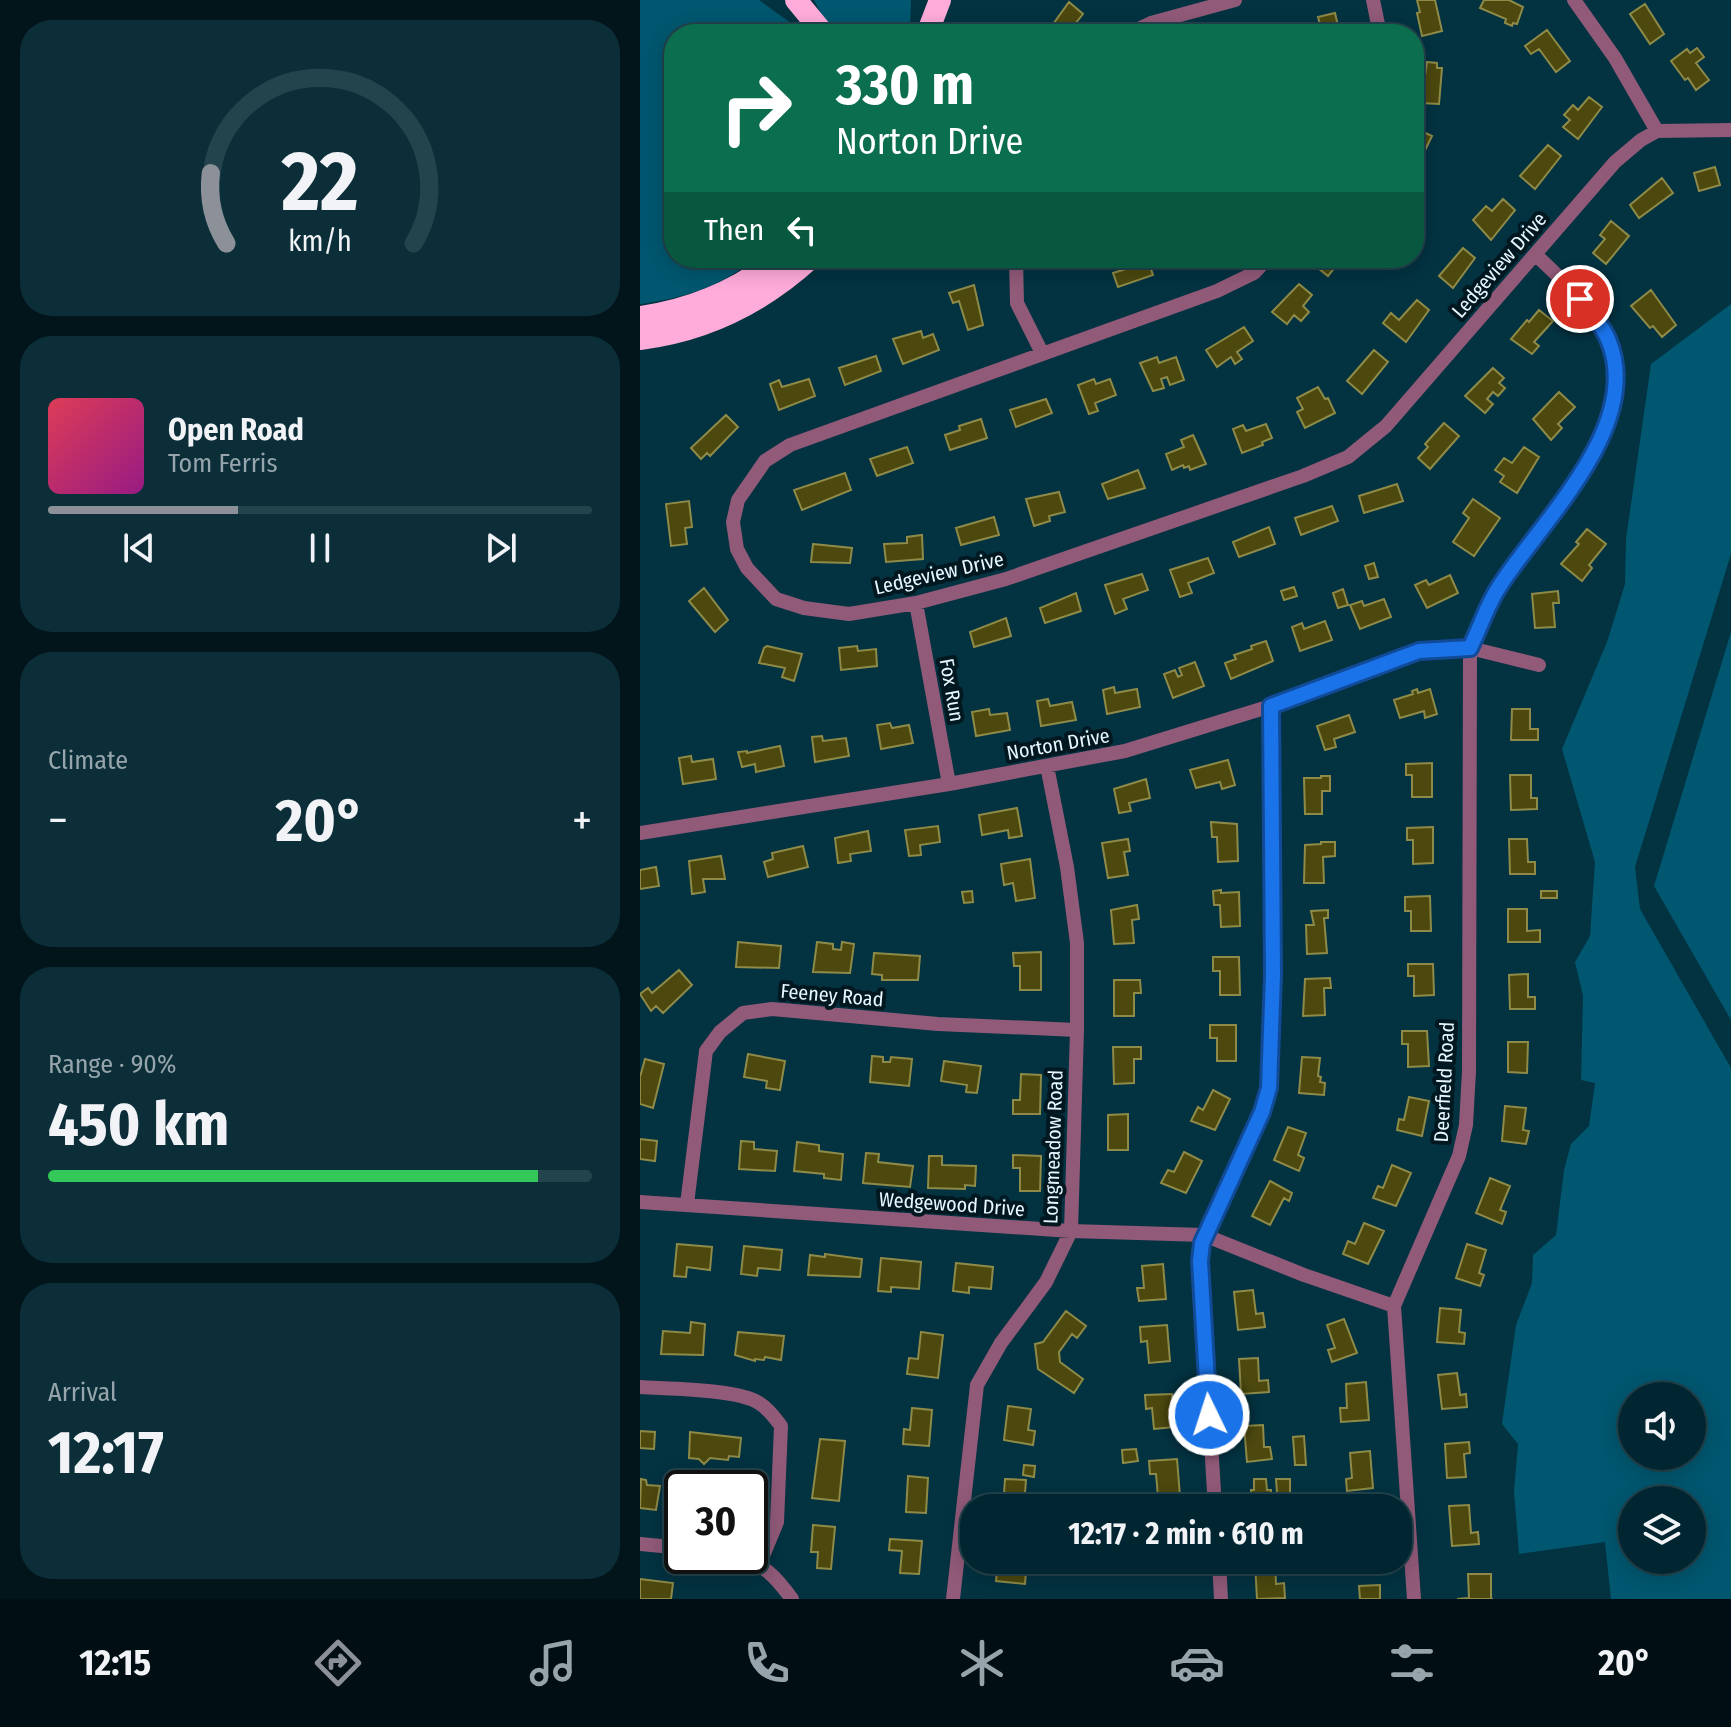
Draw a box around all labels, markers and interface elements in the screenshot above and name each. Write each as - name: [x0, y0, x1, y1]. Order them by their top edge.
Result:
- text: 330 m: [836, 52, 974, 119]
- icon: right: [704, 56, 808, 160]
- text: Norton Drive: [836, 120, 1023, 164]
- text: 22: [280, 131, 359, 231]
- street label: Ledgeview Drive: [1447, 207, 1551, 323]
- icon: left: [780, 208, 824, 252]
- text: Then: [704, 212, 764, 248]
- text: km/h: [288, 224, 352, 259]
- pin: [1546, 265, 1614, 333]
- icon: arrive: [1558, 277, 1602, 321]
- text: Open Road: [168, 412, 304, 448]
- text: Tom Ferris: [168, 448, 278, 479]
- icon: previous: [117, 526, 161, 570]
- icon: pause: [298, 526, 342, 570]
- icon: next: [479, 526, 523, 570]
- street label: Ledgeview Drive: [872, 546, 1006, 600]
- street label: Fox Run: [935, 657, 969, 723]
- street label: Norton Drive: [1005, 723, 1111, 765]
- text: Climate: [48, 745, 128, 776]
- text: 20°: [276, 785, 364, 857]
- text: −: [48, 794, 68, 847]
- text: +: [572, 794, 592, 847]
- street label: Feeney Road: [780, 979, 884, 1011]
- street label: Deerfield Road: [1429, 1021, 1459, 1143]
- text: Range · 90%: [48, 1049, 176, 1080]
- street label: Longmeadow Road: [1038, 1069, 1068, 1225]
- text: 450 km: [48, 1089, 229, 1161]
- street label: Wedgewood Drive: [878, 1187, 1026, 1221]
- position arrow: [1167, 1373, 1251, 1457]
- text: Arrival: [48, 1377, 117, 1408]
- map controls: [1618, 1382, 1706, 1574]
- button: sound: [1618, 1382, 1706, 1470]
- text: 12:17: [48, 1417, 164, 1489]
- speed limit sign: 30: [664, 1470, 768, 1574]
- button: layers: [1618, 1486, 1706, 1574]
- text: 12:17 · 2 min · 610 m: [1068, 1516, 1304, 1552]
- icon: directions: [310, 1635, 366, 1691]
- icon: music: [525, 1635, 581, 1691]
- icon: phone: [739, 1635, 795, 1691]
- icon: climate: [954, 1635, 1010, 1691]
- icon: car: [1169, 1635, 1225, 1691]
- icon: filters: [1384, 1635, 1440, 1691]
- text: 12:15: [79, 1641, 151, 1685]
- text: 20°: [1598, 1641, 1652, 1685]

